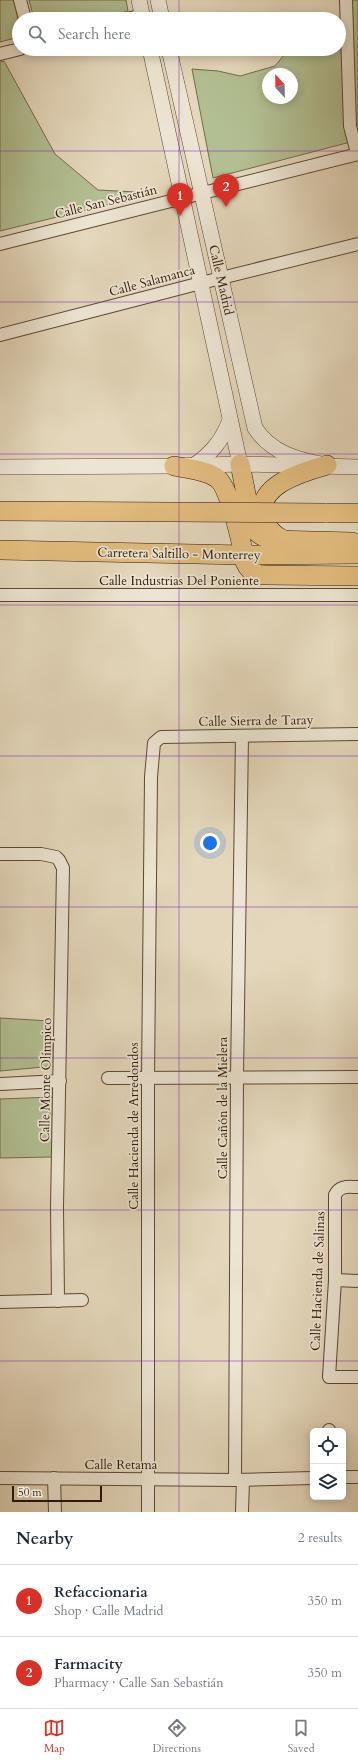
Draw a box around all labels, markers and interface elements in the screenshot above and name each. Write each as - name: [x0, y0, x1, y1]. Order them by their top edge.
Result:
- search box: [12, 12, 346, 56]
- icon: search: [26, 23, 48, 45]
- text: Search here: [58, 24, 131, 44]
- north arrow: [262, 68, 298, 104]
- pin: 2: [213, 174, 239, 207]
- street label: Calle San Sebastián: [53, 180, 160, 223]
- pin: 1: [167, 183, 193, 216]
- street label: Calle Madrid: [204, 243, 238, 317]
- street label: Calle Salamanca: [107, 261, 197, 301]
- street label: Carretera Saltillo - Monterrey: [97, 544, 261, 564]
- street label: Calle Industrias Del Poniente: [99, 572, 259, 590]
- street label: Calle Sierra de Taray: [198, 711, 314, 731]
- your location: [200, 833, 220, 853]
- street label: Calle Monte Olímpico: [36, 1018, 56, 1142]
- street label: Calle Cañón de la Mielera: [214, 1036, 232, 1179]
- street label: Calle Hacienda de Arredondos: [125, 1042, 143, 1210]
- street label: Calle Hacienda de Salinas: [307, 1211, 329, 1351]
- map controls: [310, 1428, 346, 1500]
- button: locate: [310, 1428, 346, 1464]
- street label: Calle Retama: [85, 1456, 158, 1474]
- button: layers: [310, 1464, 346, 1500]
- scale bar: [12, 1484, 102, 1503]
- text: 50 m: [18, 1485, 42, 1500]
- text: Nearby: [16, 1527, 73, 1550]
- text: 2 results: [298, 1529, 342, 1547]
- text: Refaccionaria: [54, 1582, 148, 1602]
- text: 1: [26, 1592, 32, 1610]
- text: 350 m: [308, 1592, 342, 1610]
- text: Shop · Calle Madrid: [54, 1602, 164, 1620]
- text: Farmacity: [54, 1654, 123, 1674]
- text: 2: [26, 1664, 32, 1682]
- text: 350 m: [308, 1664, 342, 1682]
- text: Pharmacy · Calle San Sebastián: [54, 1674, 224, 1692]
- tab: Map: [43, 1717, 65, 1756]
- tab: Directions: [152, 1717, 201, 1756]
- tab: Saved: [288, 1717, 315, 1756]

